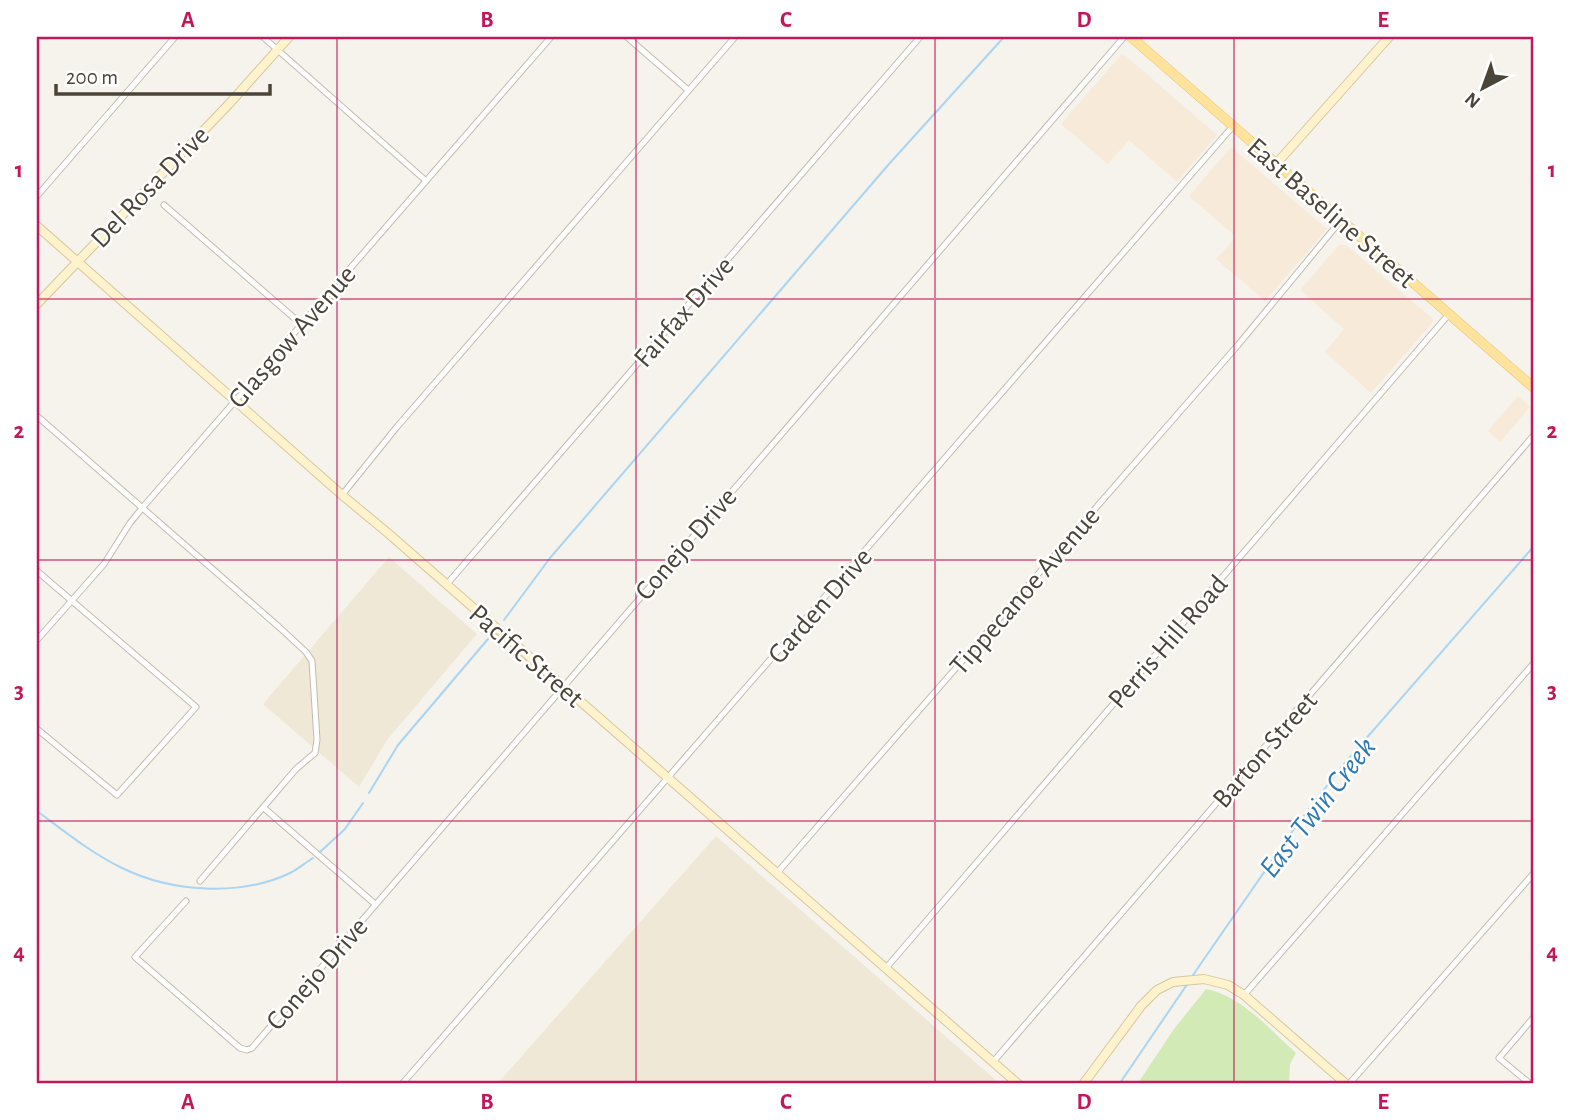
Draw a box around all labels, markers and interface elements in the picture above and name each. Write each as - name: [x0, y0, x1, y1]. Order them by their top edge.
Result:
- text: A: [181, 9, 195, 32]
- text: B: [480, 9, 494, 32]
- text: C: [780, 9, 792, 32]
- text: D: [1076, 9, 1092, 32]
- text: E: [1377, 9, 1389, 32]
- scale bar: [56, 52, 270, 96]
- north arrow: [1448, 52, 1518, 122]
- text: 200 m: [66, 67, 118, 88]
- text: N: [1462, 88, 1484, 111]
- street label: Del Rosa Drive: [86, 121, 215, 254]
- street label: East Baseline Street: [1241, 133, 1420, 294]
- text: 1: [15, 159, 23, 182]
- text: 1: [1548, 159, 1556, 182]
- street label: Fairfax Drive: [629, 252, 740, 373]
- street label: Glasgow Avenue: [223, 261, 362, 414]
- text: 2: [14, 420, 25, 443]
- text: 2: [1547, 420, 1558, 443]
- street label: Conejo Drive: [630, 483, 743, 606]
- street label: Tippecanoe Avenue: [945, 502, 1106, 681]
- street label: Garden Drive: [763, 543, 878, 669]
- street label: Perris Hill Road: [1103, 570, 1234, 714]
- street label: Pacific Street: [463, 600, 588, 713]
- text: 3: [14, 680, 24, 703]
- text: 3: [1547, 680, 1557, 703]
- street label: Barton Street: [1208, 687, 1323, 814]
- water label: East Twin Creek: [1254, 732, 1381, 883]
- street label: Conejo Drive: [261, 913, 374, 1036]
- text: 4: [13, 941, 25, 964]
- text: 4: [1546, 941, 1558, 964]
- text: A: [181, 1091, 195, 1114]
- text: B: [480, 1091, 494, 1114]
- text: C: [780, 1091, 792, 1114]
- text: D: [1076, 1091, 1092, 1114]
- text: E: [1377, 1091, 1389, 1114]

